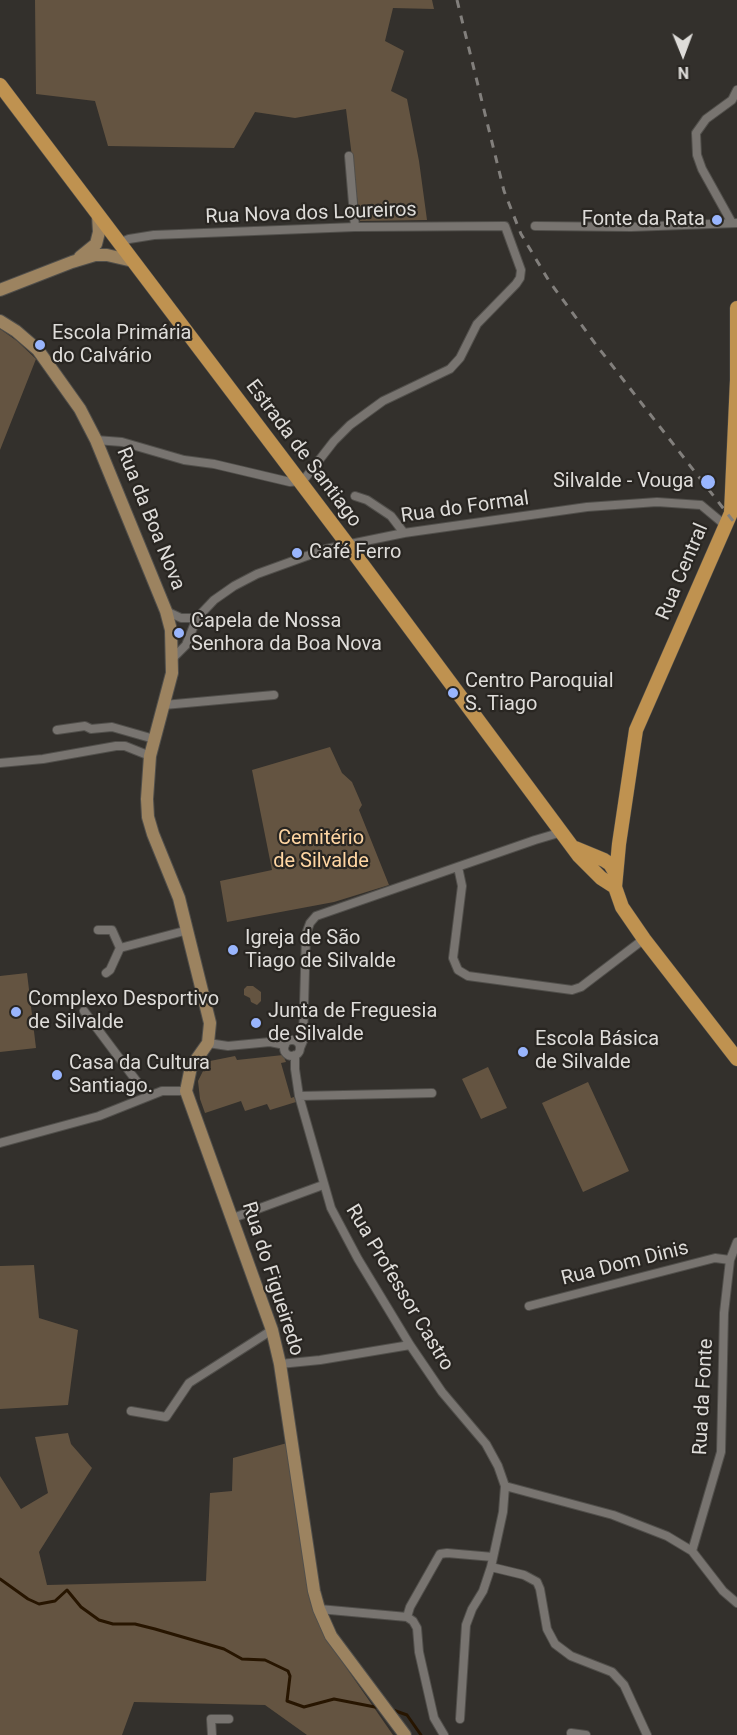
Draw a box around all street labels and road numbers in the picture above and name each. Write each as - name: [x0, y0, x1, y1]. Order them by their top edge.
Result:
- street label: Rua Nova dos Loureiros: [205, 198, 417, 230]
- street label: Estrada de Santiago: [240, 376, 366, 532]
- street label: Rua da Boa Nova: [110, 444, 190, 594]
- street label: Rua do Formal: [399, 487, 531, 529]
- street label: Rua Central: [652, 520, 714, 624]
- street label: Rua do Figueiredo: [236, 1199, 308, 1359]
- street label: Rua Professor Castro: [340, 1201, 458, 1375]
- street label: Rua Dom Dinis: [559, 1237, 691, 1291]
- street label: Rua da Fonte: [689, 1338, 719, 1456]

